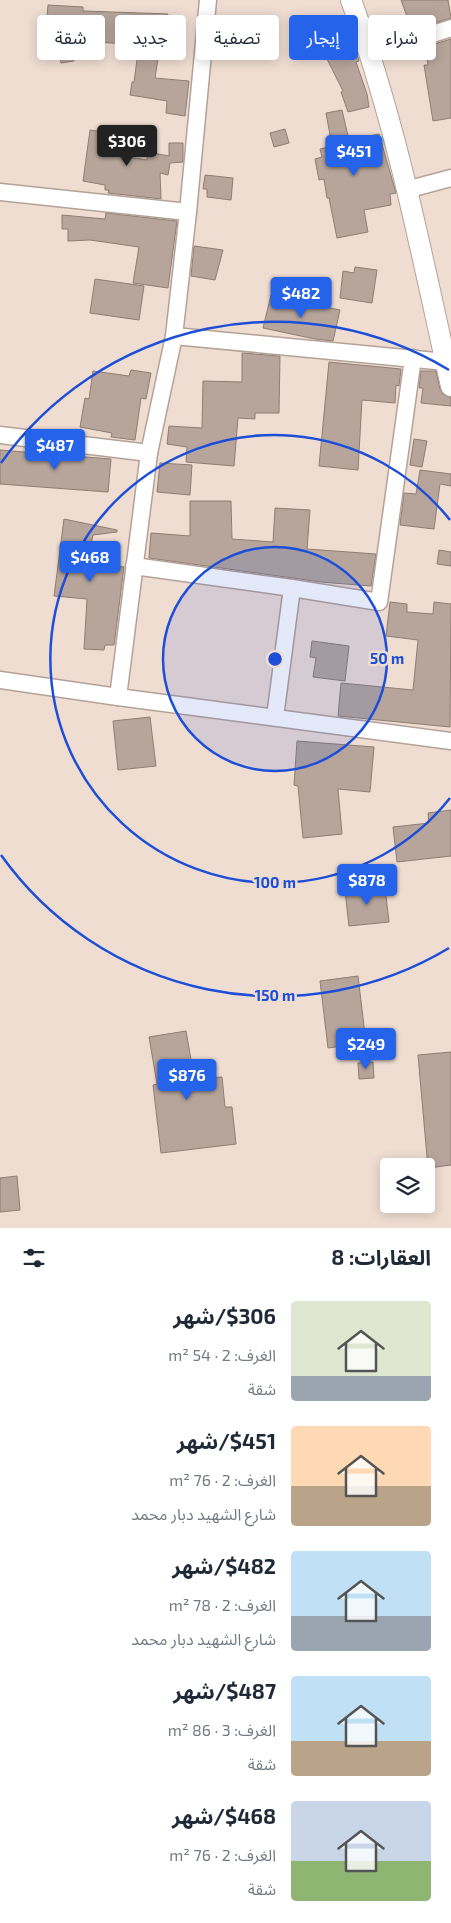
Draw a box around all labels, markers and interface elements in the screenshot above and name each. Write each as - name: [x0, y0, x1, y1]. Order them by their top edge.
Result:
- chip: شقة: [37, 15, 105, 60]
- chip: جديد: [115, 15, 186, 60]
- chip: تصفية: [196, 15, 279, 60]
- chip: إيجار: [289, 15, 358, 60]
- chip: شراء: [368, 15, 436, 60]
- pin: $306: [97, 124, 157, 167]
- text: $306: [108, 131, 146, 150]
- pin: $451: [324, 134, 384, 177]
- text: $451: [336, 141, 372, 160]
- pin: $482: [271, 276, 331, 319]
- text: $482: [282, 283, 320, 302]
- pin: $487: [25, 428, 85, 471]
- text: $487: [36, 435, 74, 454]
- pin: $468: [60, 540, 120, 583]
- text: $468: [71, 547, 109, 566]
- text: 50 m: [370, 649, 404, 667]
- centre of rings: [266, 650, 284, 668]
- pin: $878: [337, 864, 397, 906]
- text: $878: [348, 870, 386, 889]
- text: 100 m: [254, 873, 296, 891]
- text: 150 m: [255, 986, 295, 1004]
- pin: $249: [336, 1028, 396, 1070]
- text: $249: [347, 1034, 385, 1053]
- pin: $876: [157, 1058, 217, 1101]
- text: $876: [168, 1065, 206, 1084]
- map controls: [380, 1158, 435, 1213]
- button: layers: [380, 1158, 435, 1213]
- icon: filters: [20, 1244, 48, 1272]
- text: العقارات: 8: [331, 1244, 431, 1269]
- text: $306/شهر: [173, 1303, 276, 1328]
- icon: home: [331, 1321, 391, 1381]
- text: الغرف: 2 · 54 m²: [168, 1345, 276, 1364]
- text: شقة: [248, 1379, 276, 1398]
- text: $451/شهر: [177, 1428, 276, 1453]
- icon: home: [331, 1446, 391, 1506]
- text: الغرف: 2 · 76 m²: [169, 1470, 276, 1489]
- text: شارع الشهيد دبار محمد: [131, 1504, 276, 1523]
- text: $482/شهر: [172, 1553, 276, 1578]
- icon: home: [331, 1571, 391, 1631]
- text: الغرف: 2 · 78 m²: [169, 1595, 276, 1614]
- text: شارع الشهيد دبار محمد: [131, 1629, 276, 1648]
- text: $487/شهر: [173, 1678, 276, 1703]
- icon: home: [331, 1696, 391, 1756]
- text: الغرف: 3 · 86 m²: [168, 1720, 276, 1739]
- text: شقة: [248, 1754, 276, 1773]
- text: $468/شهر: [172, 1803, 276, 1828]
- icon: home: [331, 1821, 391, 1881]
- text: الغرف: 2 · 76 m²: [169, 1845, 276, 1864]
- text: شقة: [248, 1879, 276, 1898]

